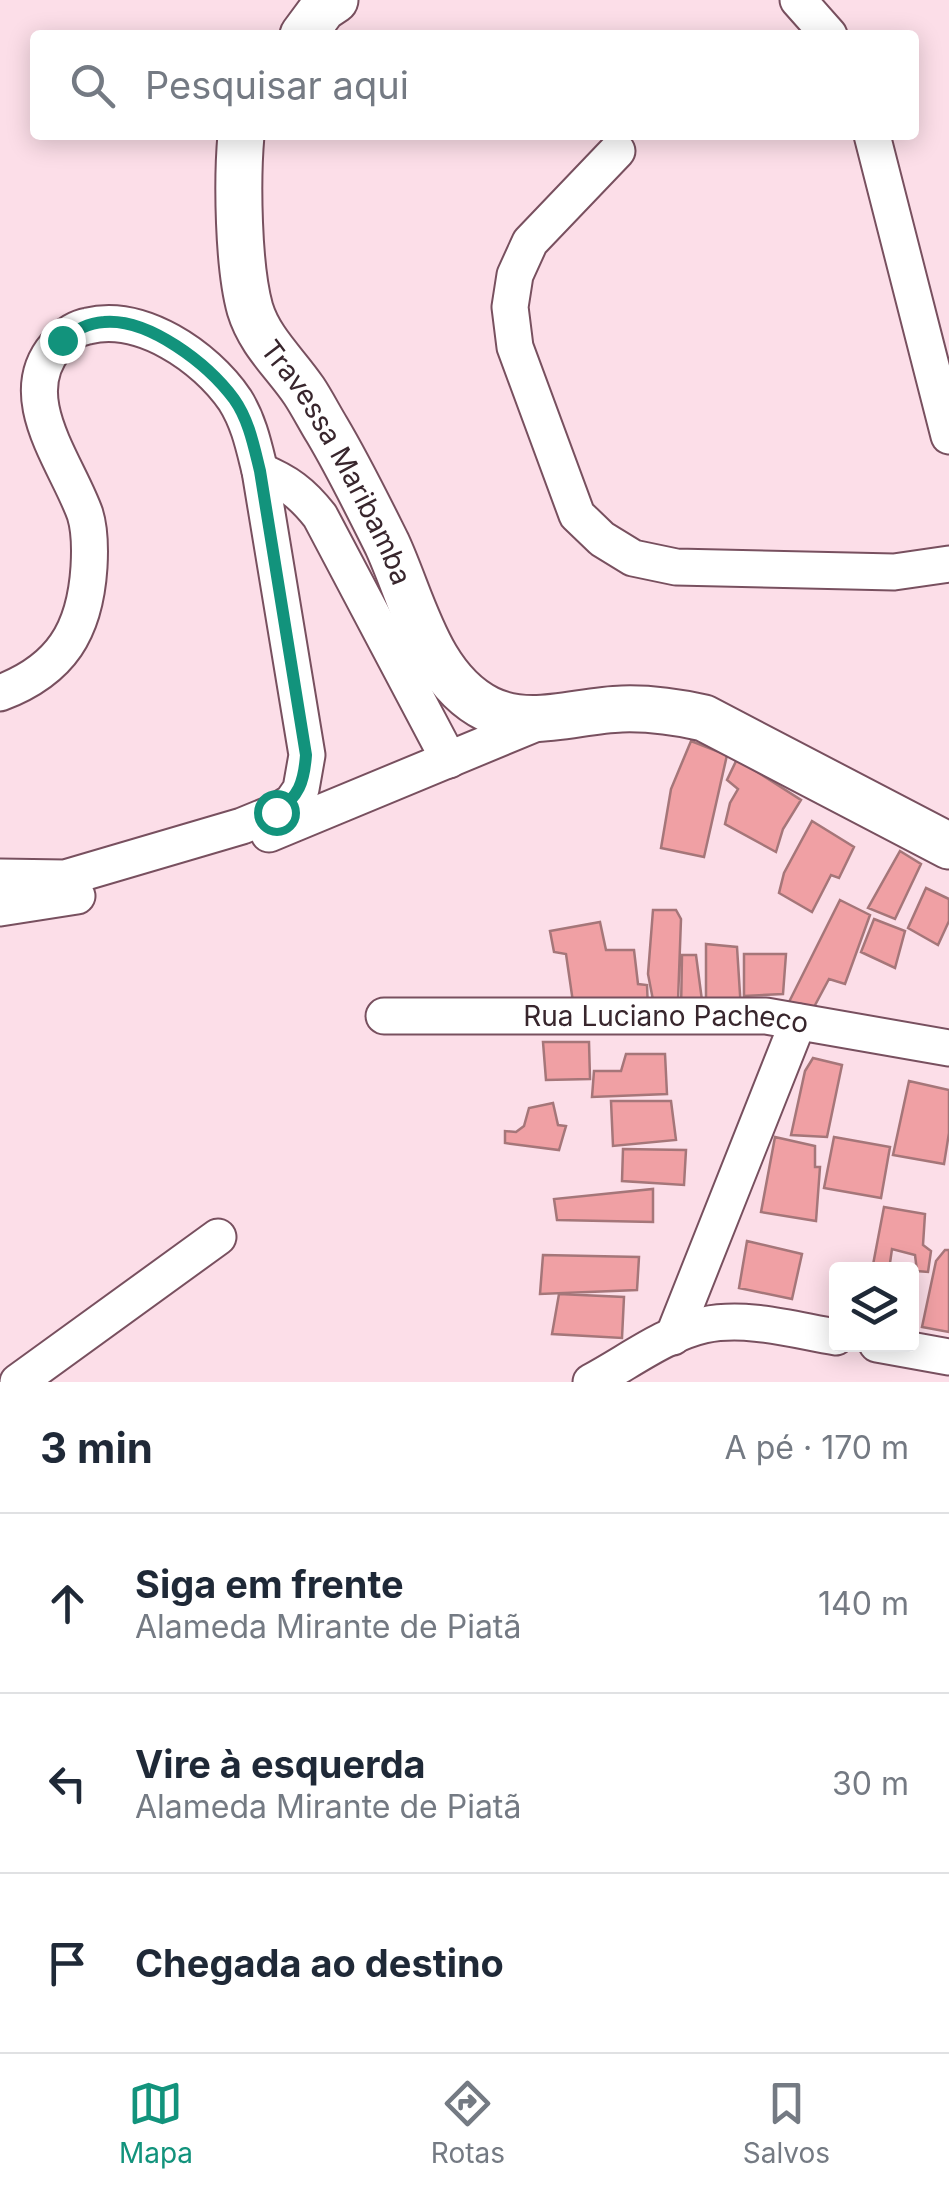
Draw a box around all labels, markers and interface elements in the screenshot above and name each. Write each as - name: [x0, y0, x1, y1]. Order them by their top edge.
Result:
- search box: [30, 30, 919, 140]
- icon: search: [65, 58, 120, 113]
- text: Pesquisar aqui: [145, 62, 409, 108]
- route end: [40, 318, 86, 364]
- street label: Travessa Maribamba: [254, 333, 419, 589]
- route start: [254, 790, 300, 836]
- street label: Rua Luciano Pacheco: [523, 998, 811, 1040]
- map controls: [829, 1262, 919, 1352]
- button: layers: [829, 1262, 919, 1352]
- text: 3 min: [40, 1422, 153, 1473]
- text: A pé · 170 m: [725, 1428, 909, 1467]
- text: Siga em frente: [135, 1561, 404, 1607]
- icon: ahead: [40, 1576, 95, 1631]
- text: 140 m: [818, 1584, 909, 1623]
- text: Alameda Mirante de Piatã: [135, 1607, 521, 1646]
- text: Vire à esquerda: [135, 1741, 426, 1787]
- icon: left: [40, 1756, 95, 1811]
- text: 30 m: [832, 1764, 909, 1803]
- text: Alameda Mirante de Piatã: [135, 1787, 521, 1826]
- icon: arrive: [40, 1936, 95, 1991]
- text: Chegada ao destino: [135, 1940, 504, 1986]
- tab: Mapa: [119, 2076, 193, 2170]
- tab: Rotas: [431, 2076, 505, 2170]
- tab: Salvos: [743, 2076, 830, 2170]

